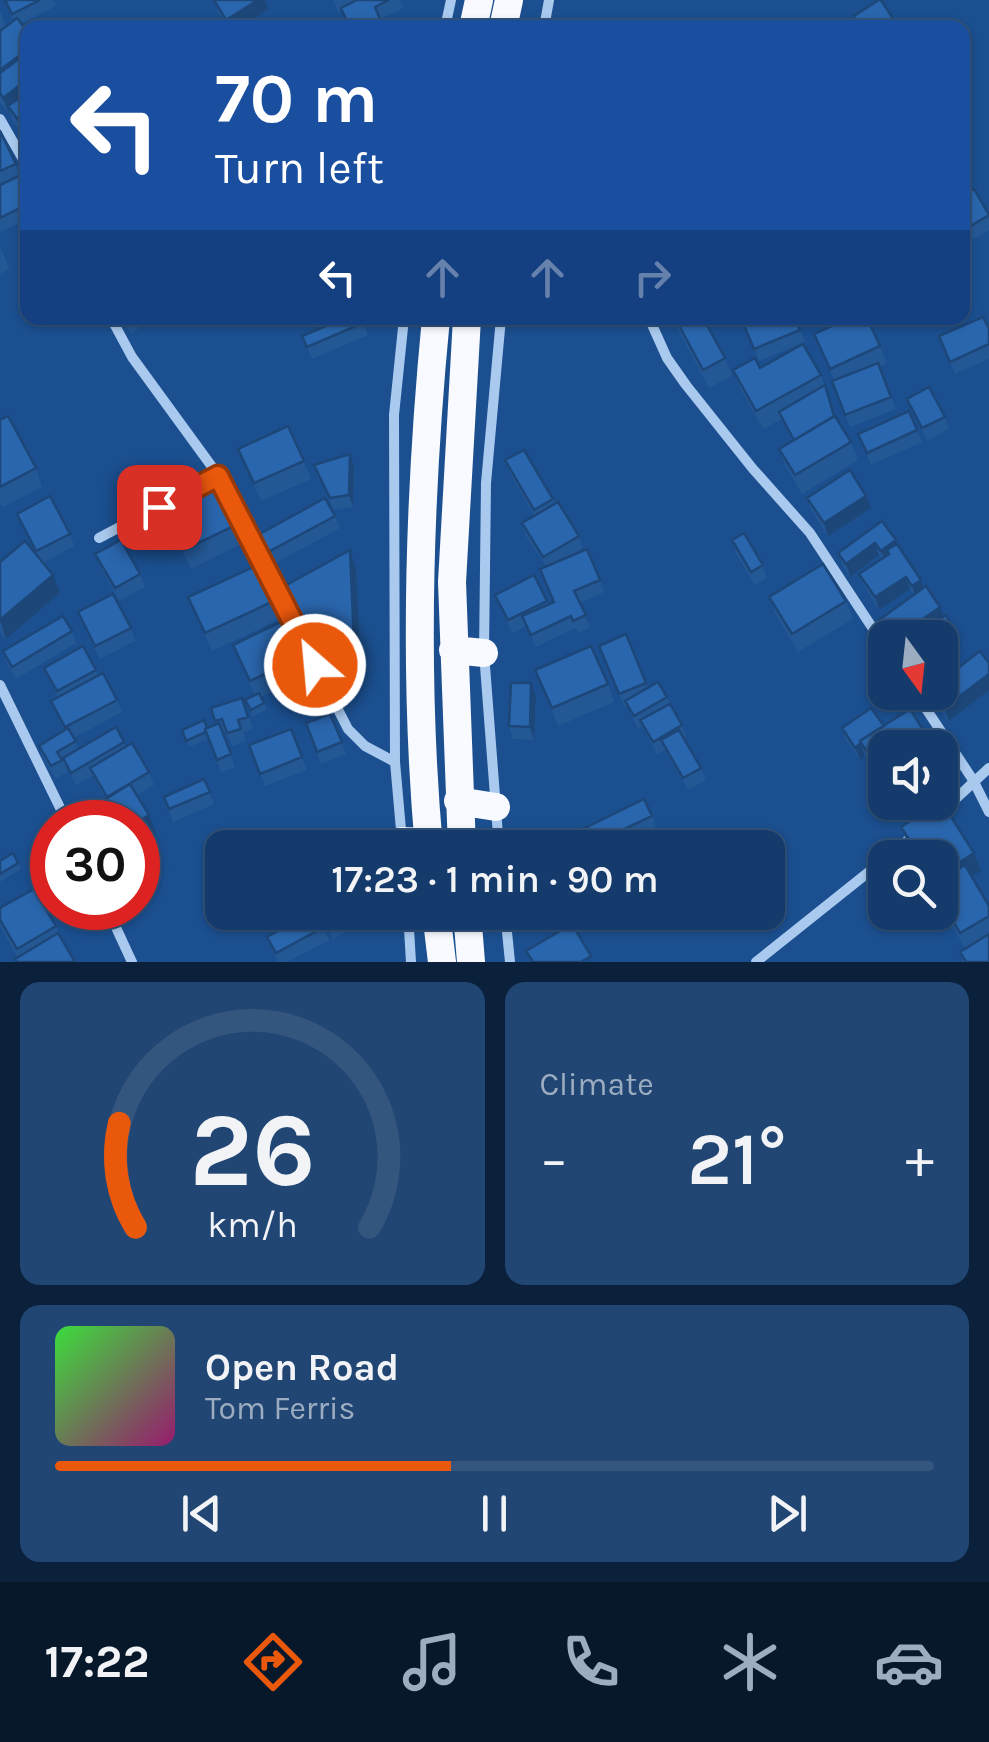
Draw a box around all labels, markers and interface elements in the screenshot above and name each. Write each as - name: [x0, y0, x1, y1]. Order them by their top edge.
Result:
- text: 70 m: [215, 58, 378, 140]
- icon: left: [50, 60, 180, 190]
- text: Turn left: [215, 142, 384, 194]
- icon: left: [310, 250, 365, 305]
- icon: ahead: [415, 250, 470, 305]
- icon: ahead: [520, 250, 575, 305]
- icon: right: [625, 250, 680, 305]
- pin: [117, 465, 202, 550]
- icon: arrive: [132, 480, 187, 535]
- position arrow: [263, 613, 367, 717]
- north arrow: [868, 620, 958, 710]
- map controls: [868, 620, 958, 930]
- button: sound: [868, 730, 958, 820]
- speed limit sign: 30: [30, 800, 160, 930]
- button: search: [868, 840, 958, 930]
- text: 17:23 · 1 min · 90 m: [331, 857, 659, 902]
- text: Climate: [540, 1066, 654, 1103]
- text: 26: [189, 1090, 315, 1211]
- text: 21°: [687, 1115, 786, 1203]
- text: −: [540, 1127, 568, 1191]
- text: +: [905, 1127, 934, 1191]
- text: km/h: [207, 1204, 298, 1246]
- text: Open Road: [205, 1345, 399, 1390]
- text: Tom Ferris: [205, 1390, 355, 1427]
- icon: previous: [174, 1486, 229, 1541]
- icon: pause: [467, 1486, 522, 1541]
- icon: next: [760, 1486, 815, 1541]
- icon: directions: [238, 1627, 308, 1697]
- icon: music: [397, 1627, 467, 1697]
- icon: phone: [556, 1627, 626, 1697]
- icon: climate: [715, 1627, 785, 1697]
- icon: car: [874, 1627, 944, 1697]
- text: 17:22: [44, 1636, 150, 1688]

